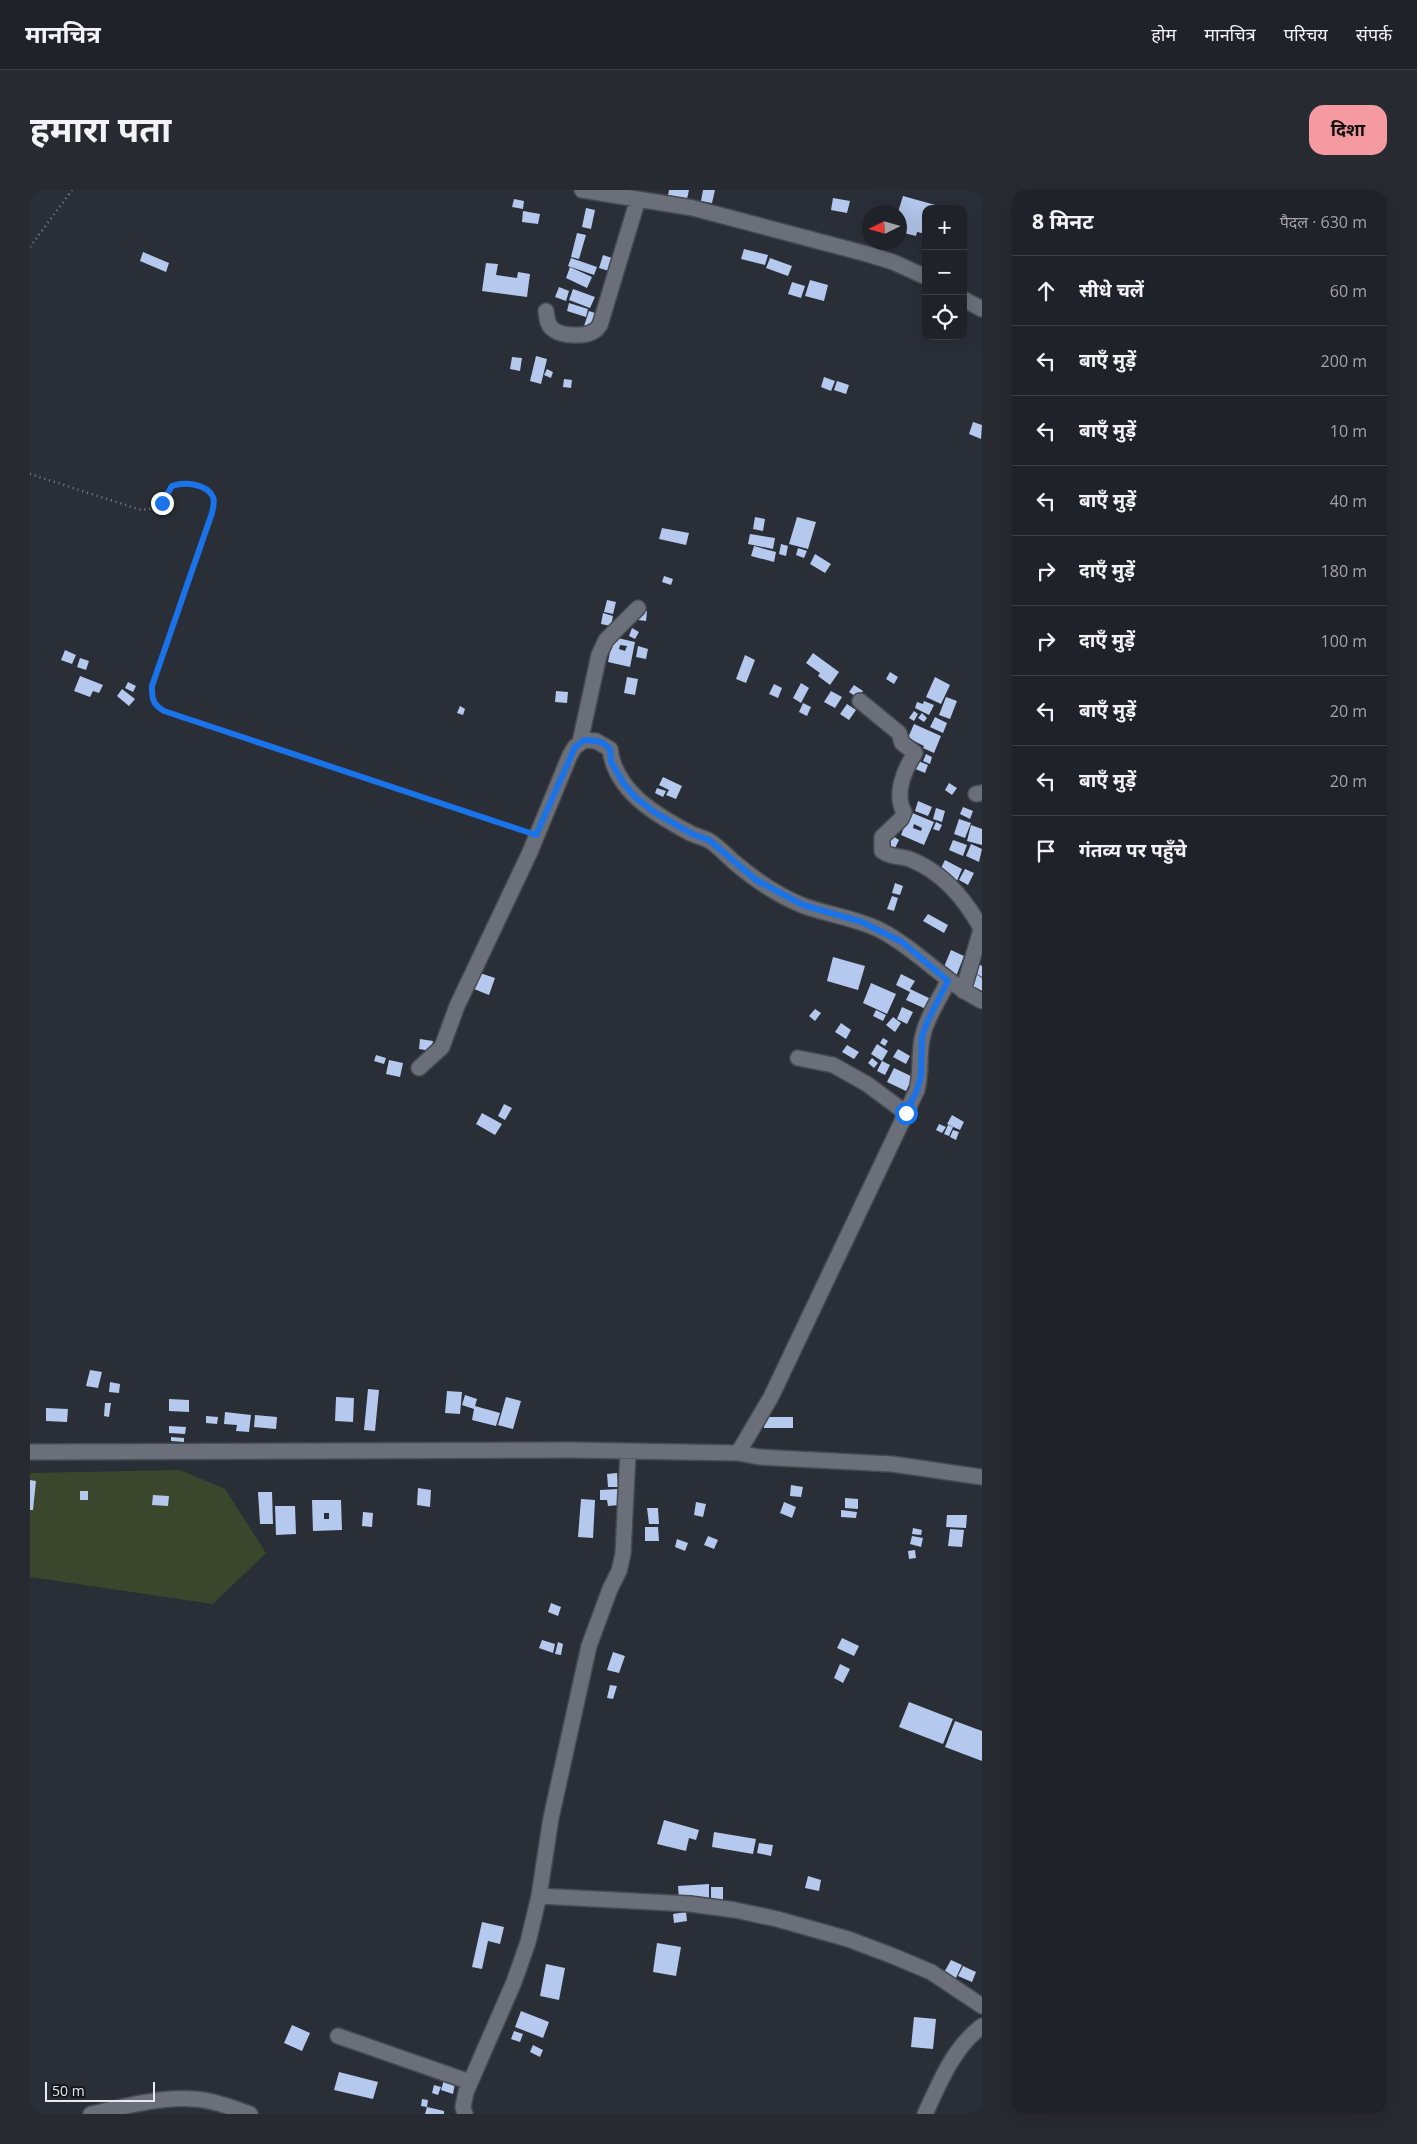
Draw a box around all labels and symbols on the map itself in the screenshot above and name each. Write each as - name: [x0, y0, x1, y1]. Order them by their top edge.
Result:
- north arrow: [862, 205, 907, 250]
- route end: [151, 492, 174, 515]
- route start: [895, 1102, 918, 1125]
- scale bar: [45, 2079, 155, 2102]

